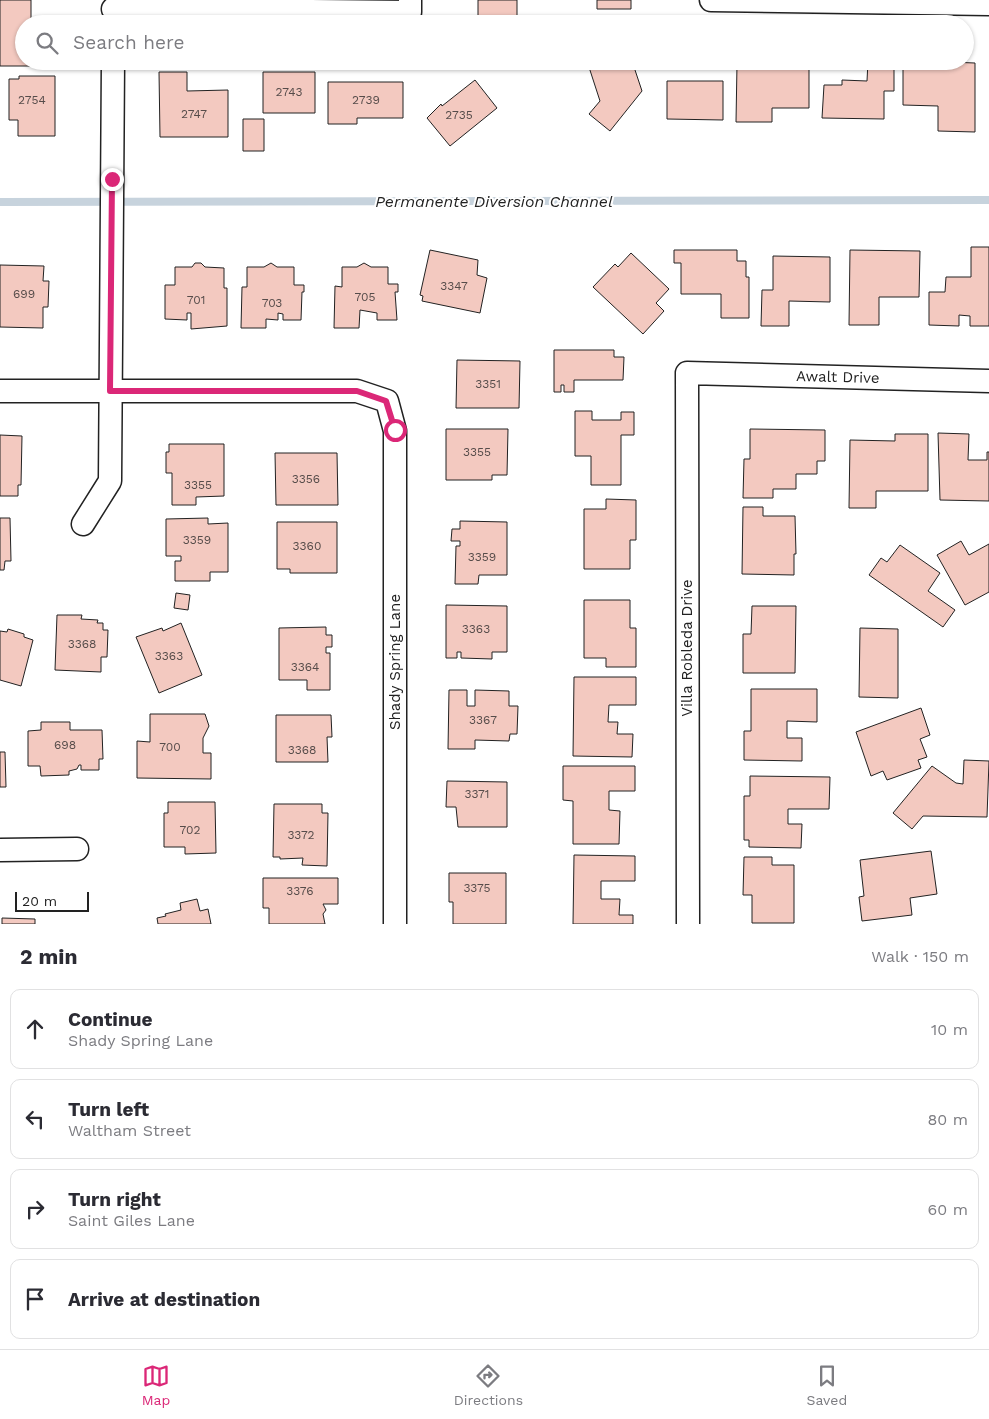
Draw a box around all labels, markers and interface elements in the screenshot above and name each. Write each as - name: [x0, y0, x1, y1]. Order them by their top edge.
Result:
- search box: [15, 15, 974, 70]
- icon: search: [33, 29, 61, 57]
- text: Search here: [73, 31, 184, 54]
- house number: 2743: [275, 85, 303, 99]
- house number: 2754: [18, 93, 46, 107]
- house number: 2739: [352, 93, 380, 107]
- house number: 2747: [181, 107, 207, 121]
- house number: 2735: [445, 108, 473, 122]
- route end: [101, 168, 124, 191]
- water label: Permanente Diversion Channel: [375, 192, 613, 211]
- house number: 3347: [440, 279, 468, 293]
- house number: 699: [13, 287, 35, 301]
- house number: 705: [355, 290, 375, 304]
- house number: 701: [187, 293, 205, 307]
- house number: 703: [262, 296, 282, 310]
- street label: Awalt Drive: [796, 367, 880, 387]
- house number: 3351: [475, 377, 501, 391]
- route start: [384, 419, 407, 442]
- house number: 3355: [463, 445, 491, 459]
- house number: 3356: [292, 472, 320, 486]
- house number: 3355: [184, 478, 212, 492]
- house number: 3359: [183, 533, 211, 547]
- house number: 3360: [293, 539, 321, 553]
- house number: 3359: [468, 550, 496, 564]
- street label: Villa Robleda Drive: [678, 579, 696, 717]
- street label: Shady Spring Lane: [386, 594, 404, 730]
- house number: 3363: [462, 622, 490, 636]
- house number: 3368: [68, 637, 96, 651]
- house number: 3363: [155, 649, 183, 663]
- house number: 3364: [291, 660, 319, 674]
- house number: 3367: [469, 713, 497, 727]
- house number: 698: [54, 738, 76, 752]
- house number: 700: [159, 740, 181, 754]
- house number: 3368: [288, 743, 316, 757]
- house number: 3371: [465, 787, 489, 801]
- house number: 702: [180, 823, 200, 837]
- house number: 3372: [287, 828, 315, 842]
- house number: 3375: [463, 881, 491, 895]
- house number: 3376: [286, 884, 314, 898]
- scale bar: [15, 889, 89, 912]
- text: 20 m: [22, 893, 57, 909]
- text: 2 min: [20, 944, 77, 969]
- text: Walk · 150 m: [871, 947, 969, 966]
- text: Continue: [68, 1008, 152, 1031]
- icon: ahead: [21, 1015, 49, 1043]
- text: 10 m: [931, 1020, 968, 1039]
- text: Shady Spring Lane: [68, 1031, 213, 1050]
- text: Turn left: [68, 1098, 149, 1121]
- icon: left: [21, 1105, 49, 1133]
- text: 80 m: [927, 1110, 968, 1129]
- text: Waltham Street: [68, 1121, 191, 1140]
- text: Turn right: [68, 1188, 161, 1211]
- icon: right: [21, 1195, 49, 1223]
- text: 60 m: [928, 1200, 968, 1219]
- text: Saint Giles Lane: [68, 1211, 195, 1230]
- icon: arrive: [21, 1285, 49, 1313]
- text: Arrive at destination: [68, 1288, 260, 1311]
- tab: Map: [142, 1362, 170, 1408]
- tab: Directions: [454, 1362, 523, 1408]
- tab: Saved: [807, 1362, 847, 1408]

